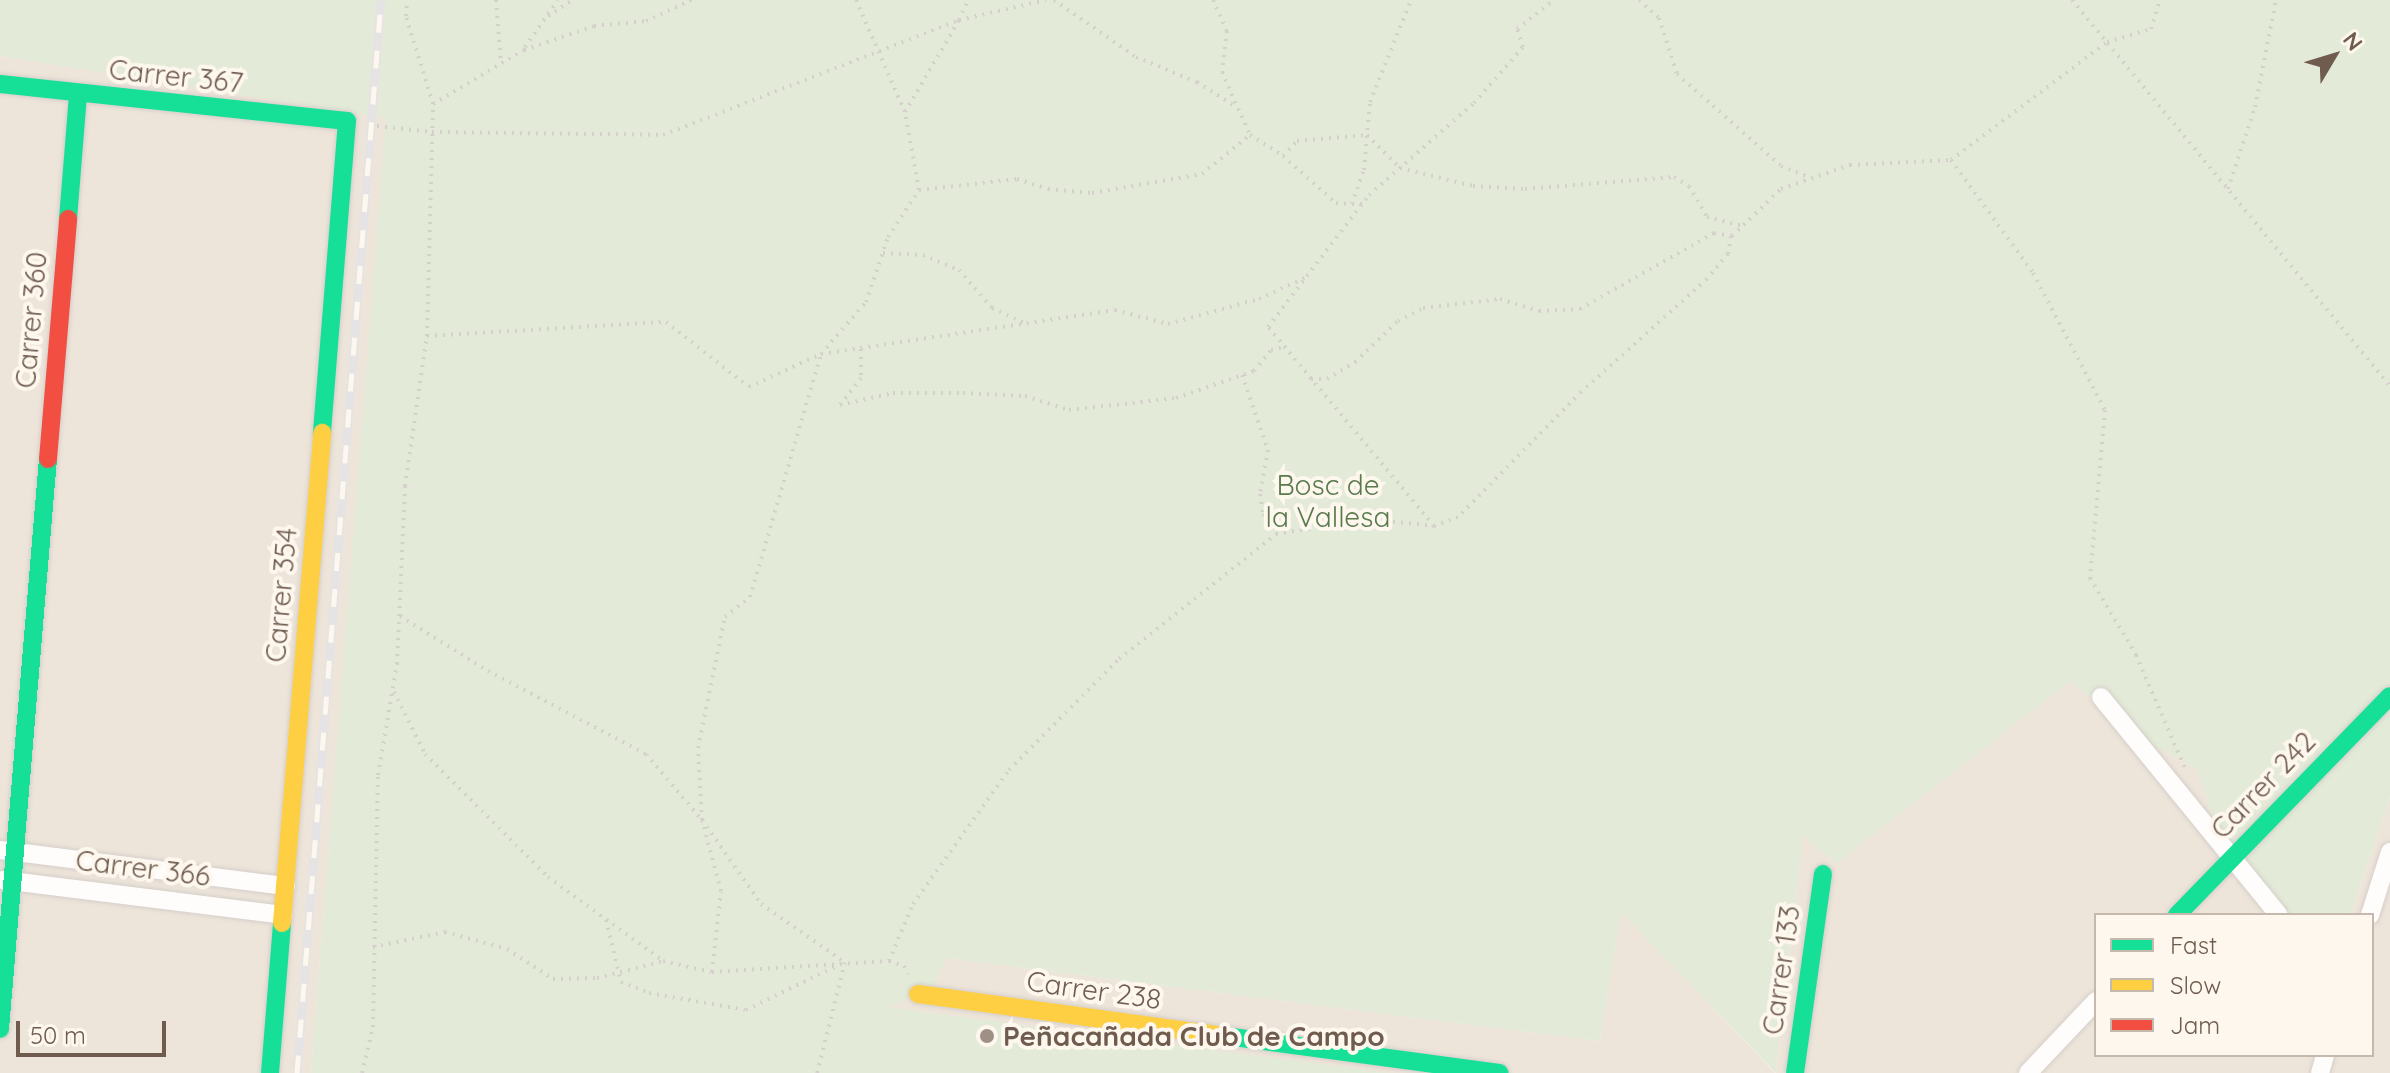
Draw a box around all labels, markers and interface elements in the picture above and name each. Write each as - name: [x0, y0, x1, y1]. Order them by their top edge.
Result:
- north arrow: [2294, 16, 2374, 96]
- text: N: [2337, 26, 2369, 56]
- street label: Carrer 367: [107, 52, 245, 100]
- street label: Carrer 360: [8, 250, 54, 390]
- park label: Bosc de la Vallesa: [1265, 468, 1391, 534]
- street label: Carrer 354: [258, 526, 304, 664]
- street label: Carrer 242: [2204, 724, 2322, 846]
- street label: Carrer 366: [74, 843, 212, 893]
- street label: Carrer 133: [1755, 903, 1807, 1037]
- legend: [2094, 913, 2374, 1057]
- text: Fast: [2170, 930, 2217, 960]
- street label: Carrer 238: [1024, 964, 1164, 1016]
- text: Slow: [2170, 970, 2221, 1000]
- scale bar: [20, 1005, 170, 1055]
- text: Jam: [2170, 1010, 2220, 1040]
- place label: Peñacañada Club de Campo: [1003, 1019, 1385, 1053]
- text: 50 m: [30, 1020, 86, 1050]
- marker: Peñacañada Club de Campo: [978, 1027, 996, 1045]

